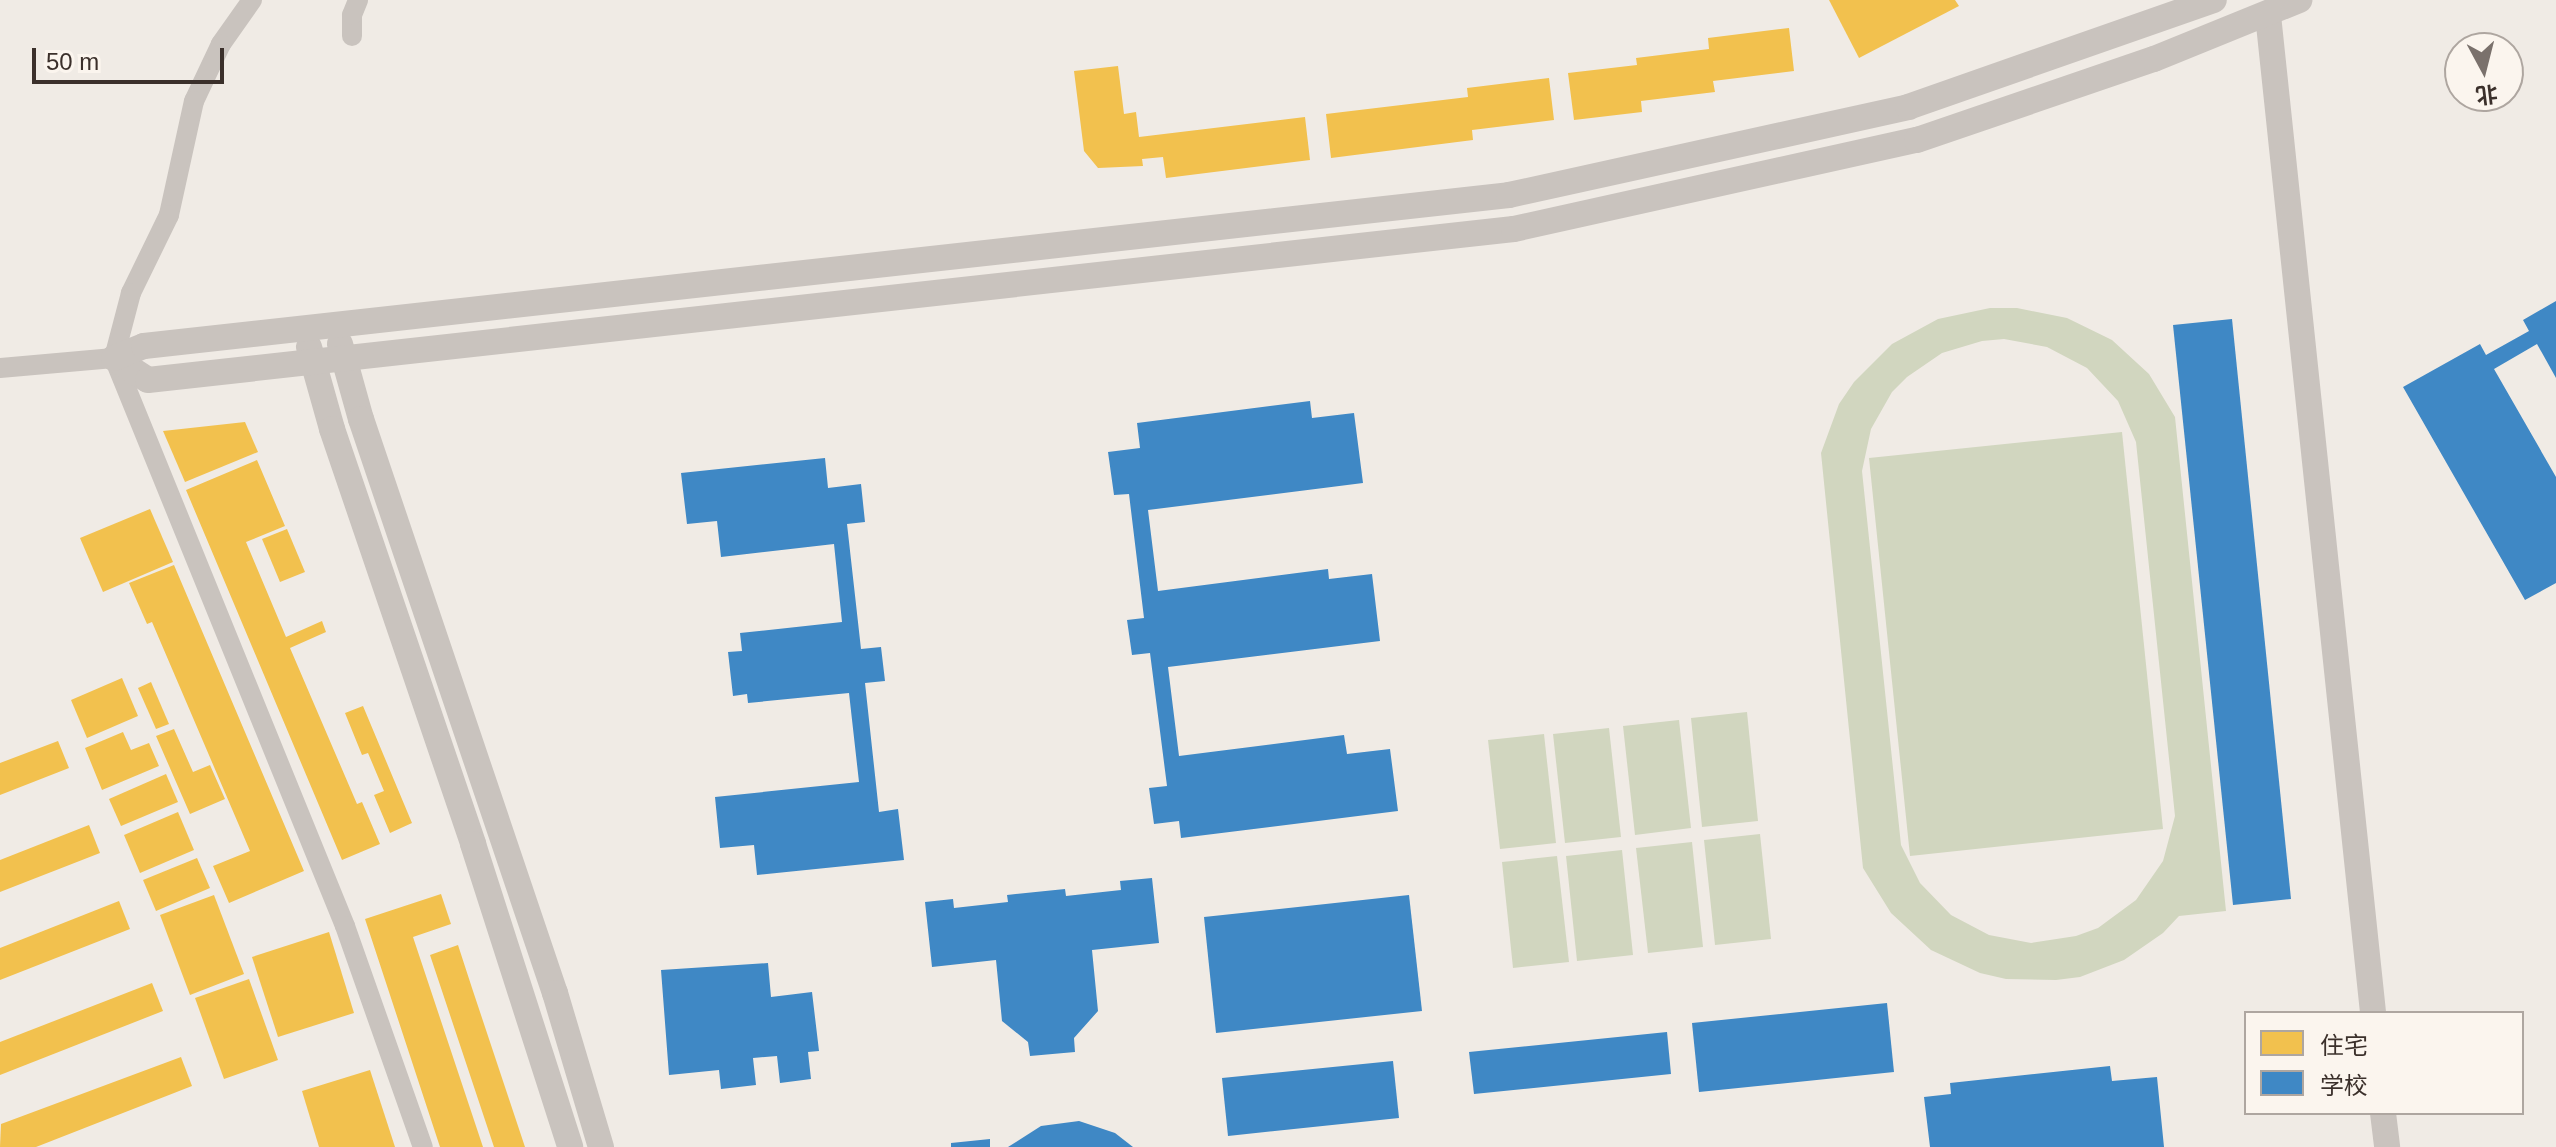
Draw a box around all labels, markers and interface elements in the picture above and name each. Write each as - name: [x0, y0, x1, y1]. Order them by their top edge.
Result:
- scale bar: [36, 32, 228, 82]
- north arrow: [2444, 32, 2524, 112]
- text: 50 m: [46, 48, 99, 75]
- text: 北: [2474, 81, 2499, 108]
- legend: [2244, 1011, 2524, 1115]
- text: 住宅: [2320, 1032, 2368, 1059]
- text: 学校: [2320, 1072, 2368, 1099]

